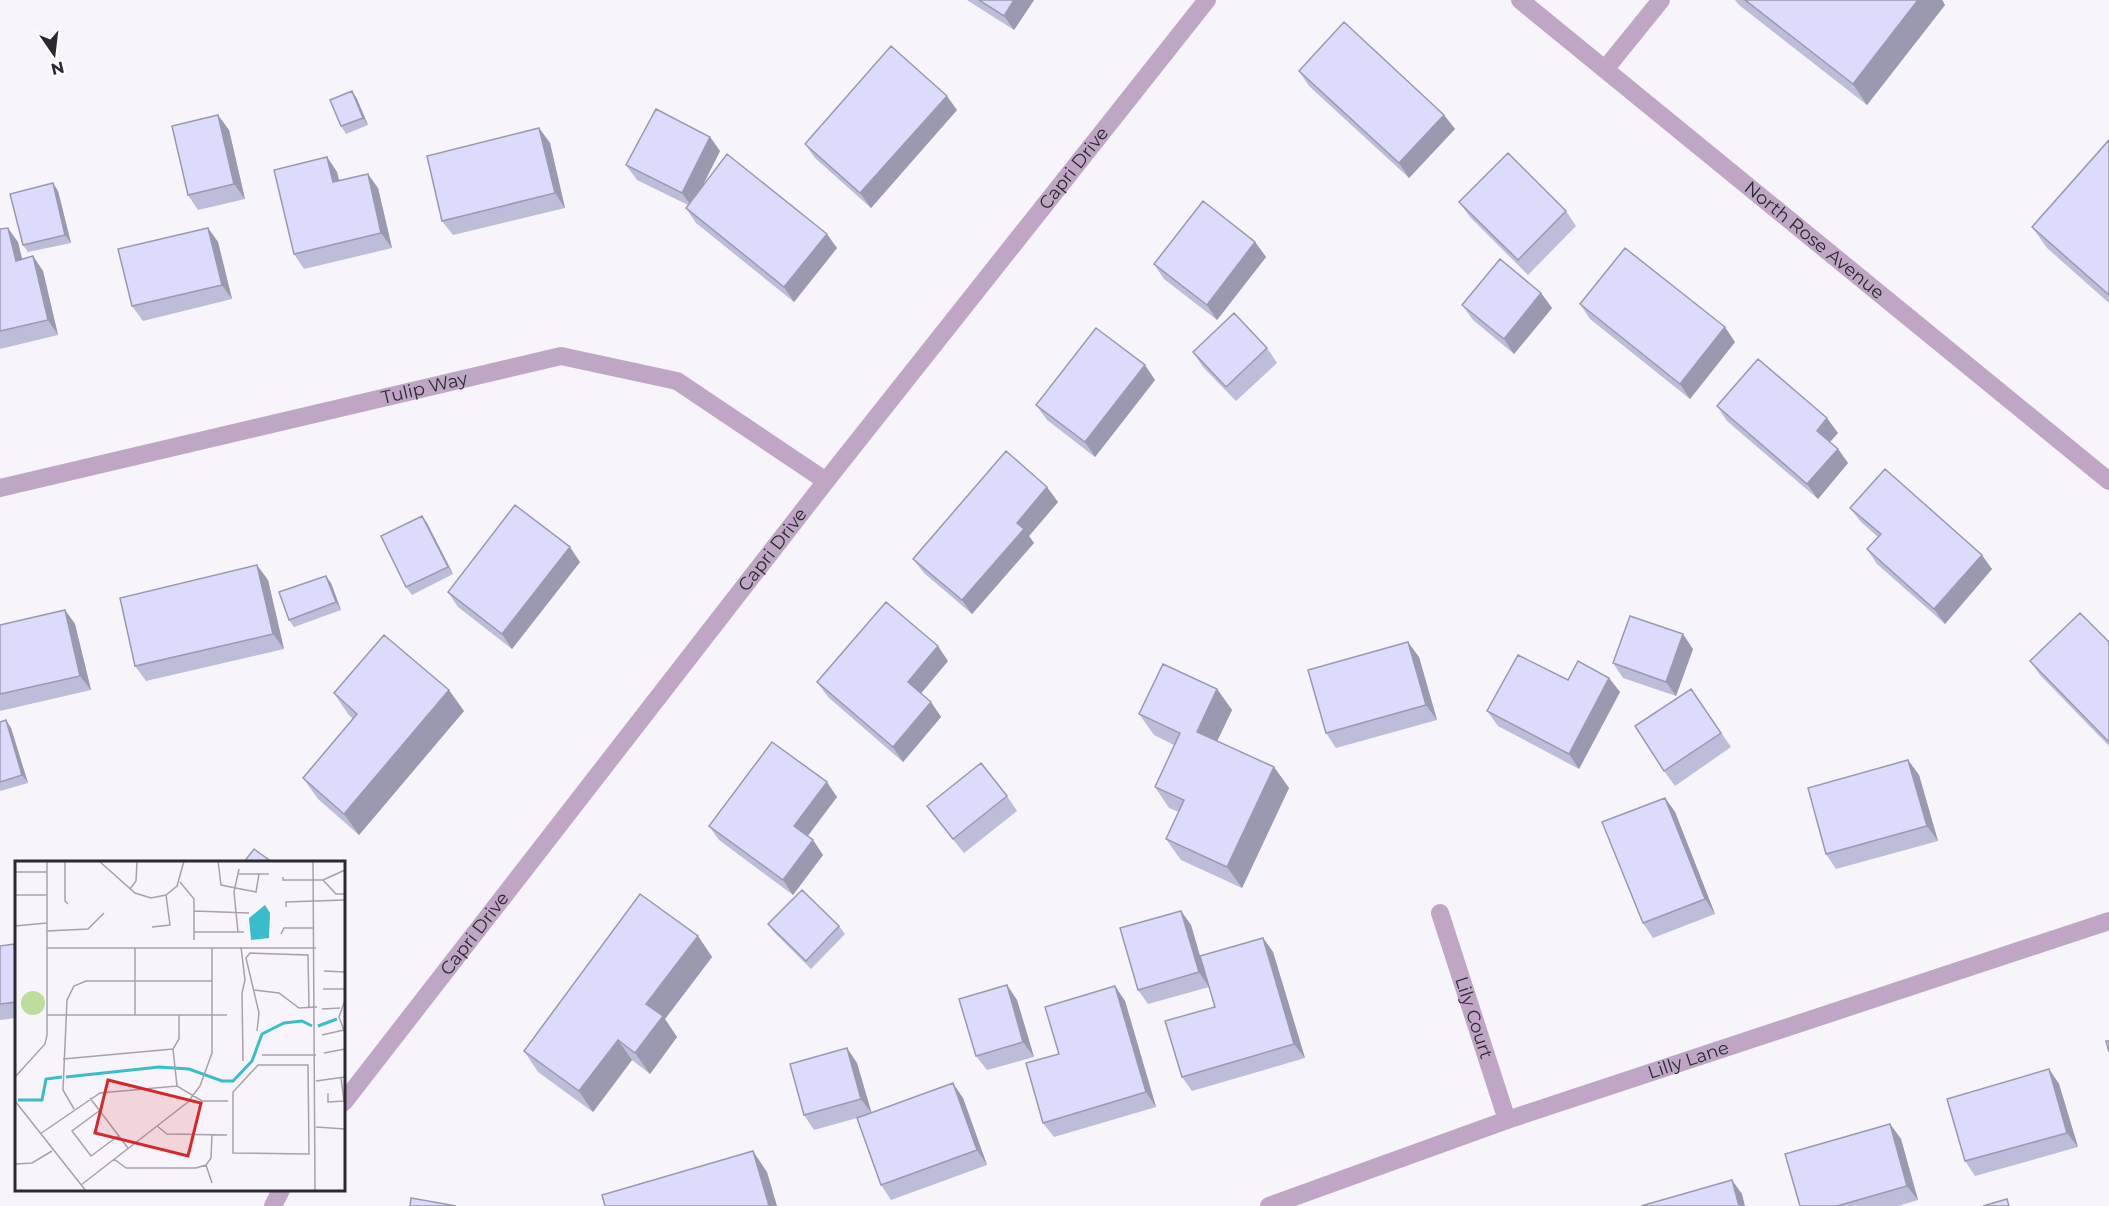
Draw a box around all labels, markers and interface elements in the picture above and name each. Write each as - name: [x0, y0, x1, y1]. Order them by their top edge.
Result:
- north arrow: [24, 24, 84, 84]
- text: N: [49, 57, 66, 79]
- street label: Capri Drive: [1034, 122, 1113, 214]
- street label: North Rose Avenue: [1740, 177, 1889, 304]
- street label: Tulip Way: [379, 367, 470, 409]
- street label: Capri Drive: [733, 504, 812, 596]
- inset map: [15, 861, 345, 1191]
- street label: Capri Drive: [435, 888, 514, 980]
- street label: Lily Court: [1450, 974, 1497, 1062]
- street label: Lilly Lane: [1645, 1036, 1732, 1084]

